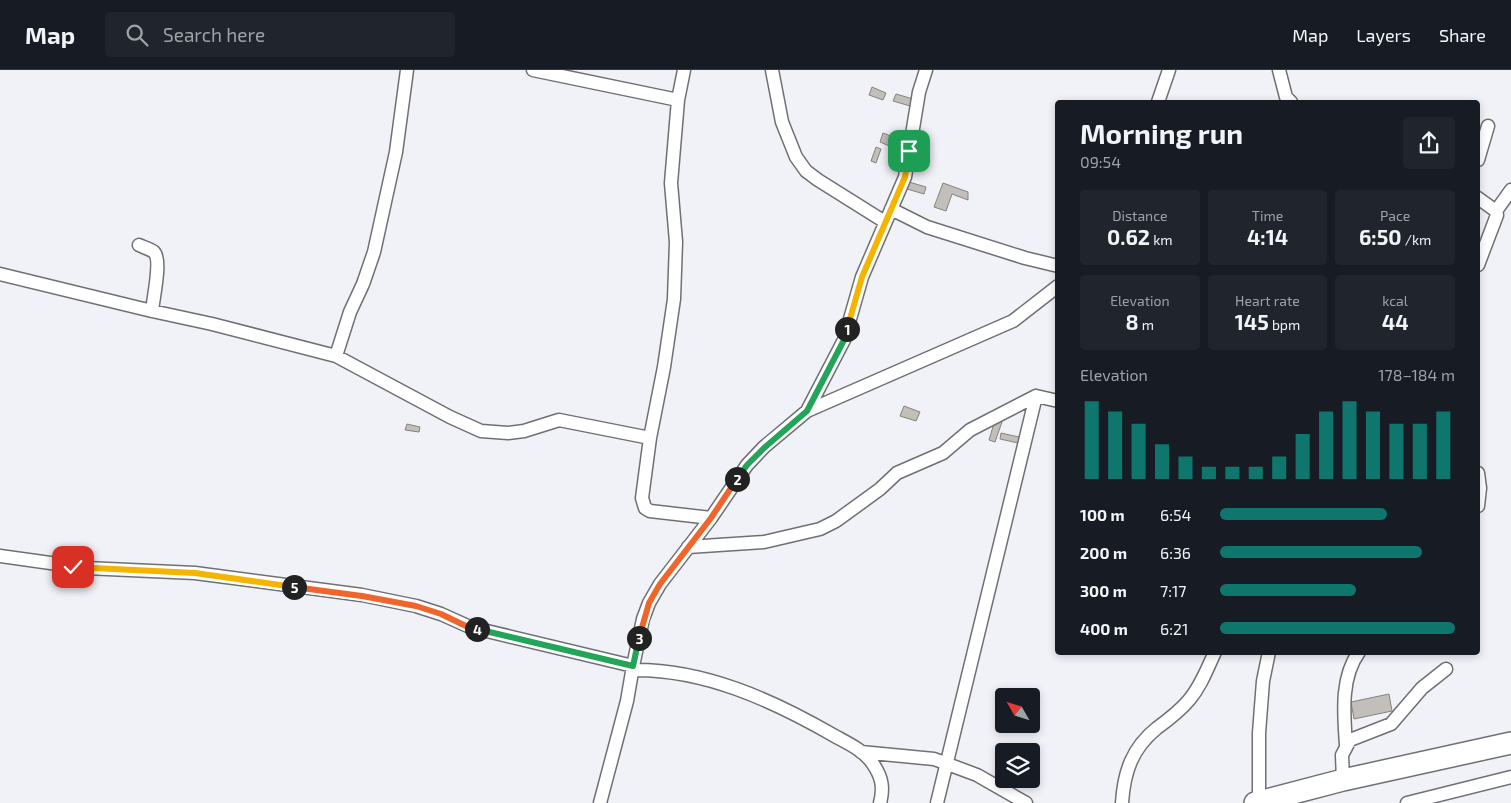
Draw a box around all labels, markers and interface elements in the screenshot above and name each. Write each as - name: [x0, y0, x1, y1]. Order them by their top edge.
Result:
- search box: [105, 12, 455, 57]
- text: Map: [25, 20, 75, 49]
- icon: search: [123, 21, 151, 49]
- text: Search here: [163, 23, 265, 46]
- text: Map: [1292, 24, 1328, 46]
- text: Layers: [1356, 24, 1411, 46]
- text: Share: [1439, 24, 1486, 46]
- text: Morning run: [1080, 116, 1243, 150]
- button: share: [1403, 117, 1455, 169]
- pin: [888, 130, 930, 172]
- icon: arrive: [895, 137, 923, 165]
- text: 09:54: [1080, 152, 1121, 171]
- text: Distance: [1112, 207, 1167, 224]
- text: Time: [1252, 207, 1283, 224]
- text: Pace: [1380, 207, 1410, 224]
- text: 0.62: [1107, 224, 1150, 249]
- text: 4:14: [1247, 224, 1288, 249]
- text: 6:50: [1359, 224, 1402, 249]
- text: km: [1150, 231, 1173, 248]
- text: /km: [1402, 231, 1431, 248]
- text: Elevation: [1110, 292, 1170, 309]
- text: Heart rate: [1235, 292, 1300, 309]
- text: kcal: [1382, 292, 1408, 309]
- text: 8: [1126, 309, 1139, 334]
- text: 145: [1235, 309, 1269, 334]
- text: 44: [1382, 309, 1409, 334]
- pin: 1: [834, 316, 860, 342]
- text: m: [1139, 316, 1154, 333]
- text: bpm: [1269, 316, 1300, 333]
- text: 1: [844, 321, 851, 338]
- text: Elevation: [1080, 365, 1148, 384]
- text: 178–184 m: [1378, 365, 1455, 384]
- pin: 2: [724, 466, 750, 492]
- text: 2: [733, 471, 742, 488]
- text: 100 m: [1080, 505, 1125, 524]
- text: 6:54: [1160, 505, 1191, 524]
- text: 200 m: [1080, 543, 1127, 562]
- text: 6:36: [1160, 543, 1191, 562]
- pin: [52, 546, 94, 588]
- icon: check: [59, 553, 87, 581]
- pin: 5: [282, 574, 306, 600]
- text: 5: [291, 579, 298, 596]
- text: 300 m: [1080, 581, 1127, 600]
- text: 7:17: [1160, 581, 1187, 600]
- pin: 4: [464, 616, 490, 642]
- text: 400 m: [1080, 619, 1128, 638]
- text: 6:21: [1160, 619, 1188, 638]
- text: 4: [473, 621, 482, 638]
- pin: 3: [626, 626, 652, 650]
- text: 3: [636, 630, 643, 647]
- north arrow: [995, 688, 1040, 732]
- map controls: [995, 688, 1040, 788]
- button: layers: [995, 743, 1040, 788]

